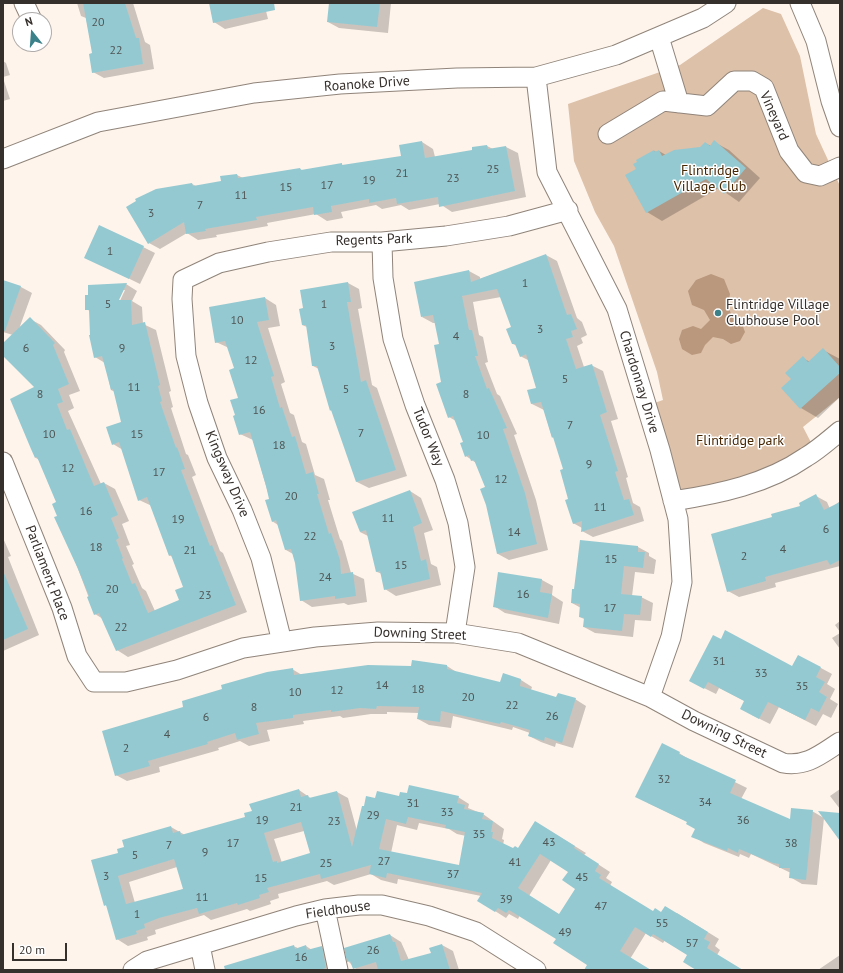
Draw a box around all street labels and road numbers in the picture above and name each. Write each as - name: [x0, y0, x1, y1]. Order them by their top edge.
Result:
- street label: Roanoke Drive: [324, 73, 410, 95]
- street label: Vineyard: [756, 89, 792, 143]
- street label: Regents Park: [335, 230, 413, 250]
- street label: Chardonnay Drive: [615, 329, 663, 435]
- street label: Tudor Way: [409, 405, 447, 469]
- street label: Kingsway Drive: [201, 428, 253, 520]
- street label: Parliament Place: [21, 523, 73, 623]
- street label: Downing Street: [373, 624, 467, 644]
- street label: Downing Street: [679, 706, 769, 762]
- street label: Fieldhouse: [304, 897, 372, 923]

